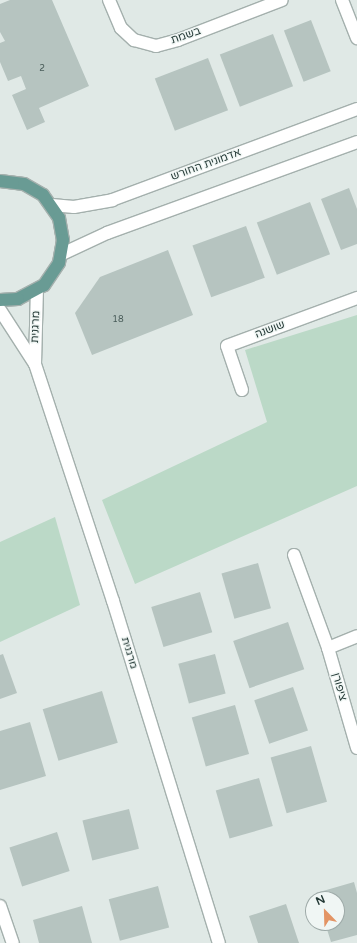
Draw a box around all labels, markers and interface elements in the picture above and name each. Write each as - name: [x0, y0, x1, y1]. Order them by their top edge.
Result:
- street label: בשמת: [169, 25, 203, 47]
- house number: 2: [39, 64, 45, 74]
- street label: אדמונית החורש: [169, 146, 243, 184]
- street label: מרגנית: [29, 310, 43, 344]
- house number: 18: [112, 315, 124, 325]
- street label: שושנה: [253, 318, 287, 342]
- street label: מרגנית: [118, 636, 140, 670]
- street label: ציפורן: [329, 671, 349, 703]
- north arrow: [305, 891, 345, 931]
- text: N: [314, 893, 327, 908]

